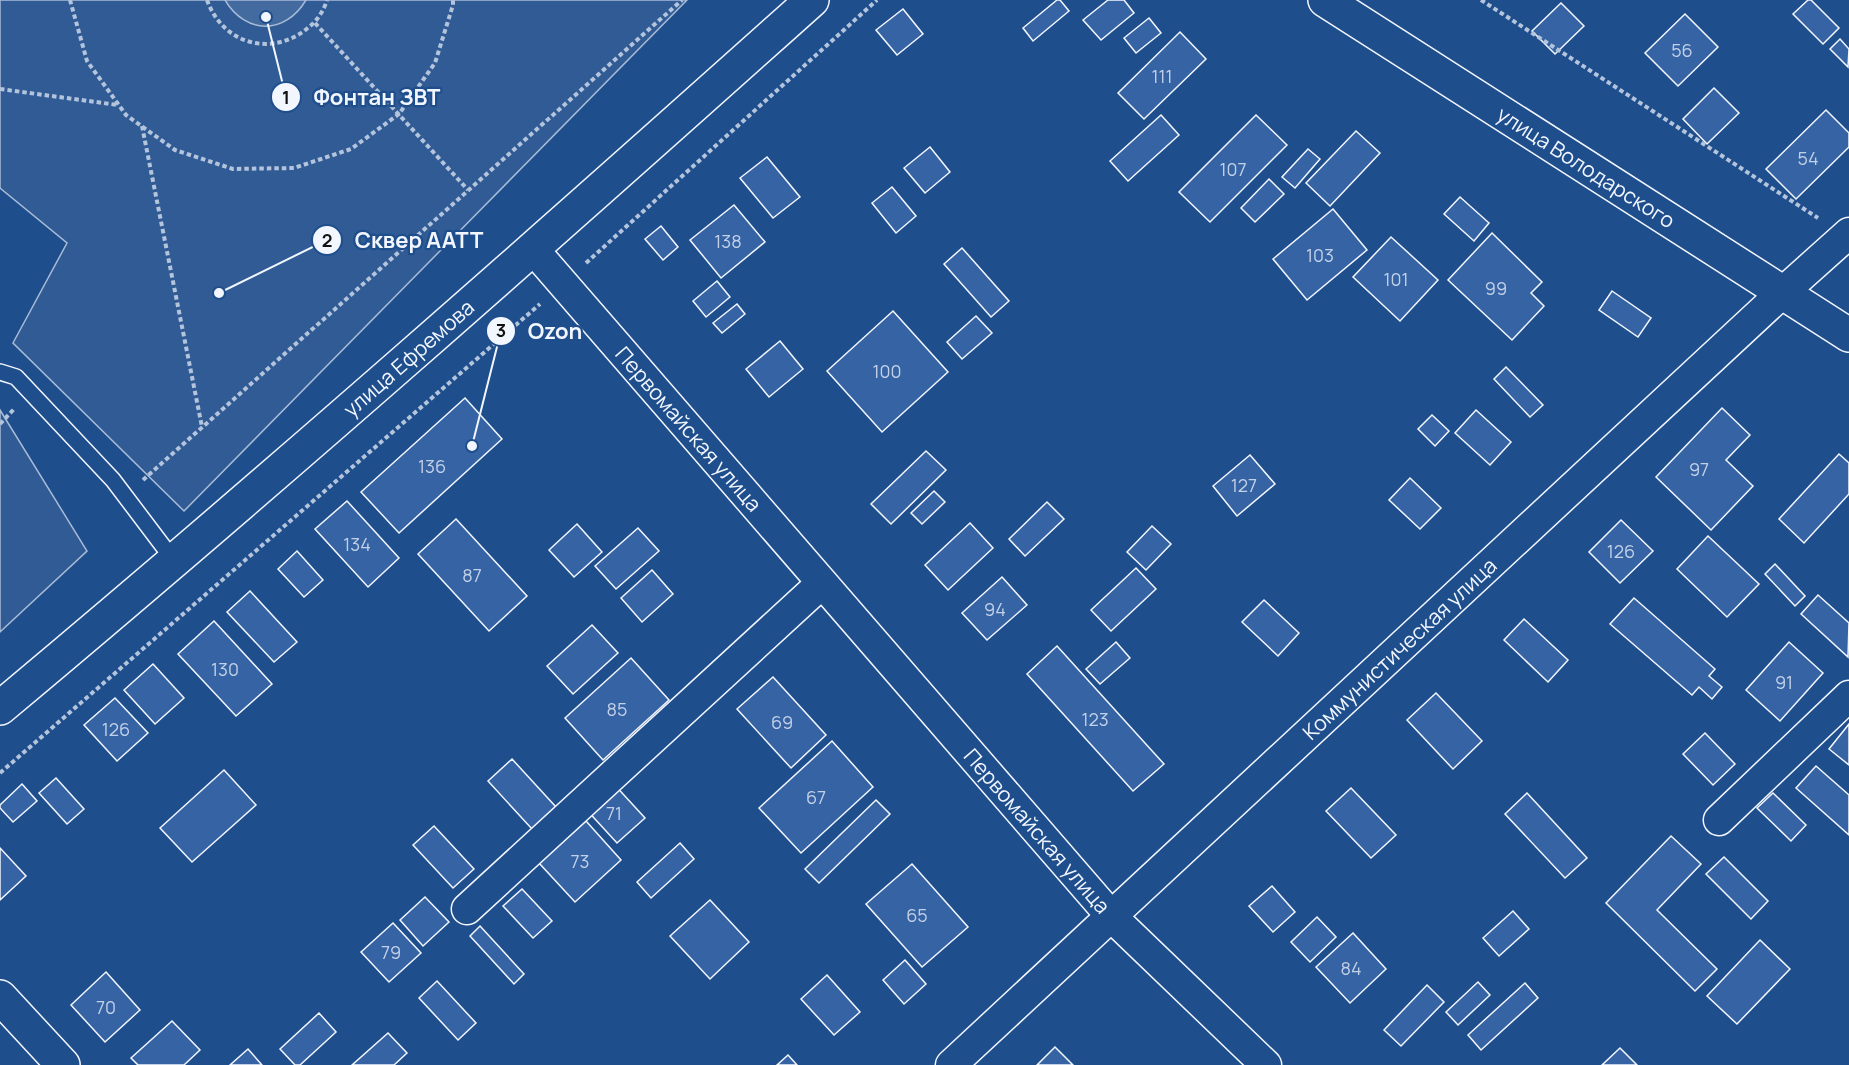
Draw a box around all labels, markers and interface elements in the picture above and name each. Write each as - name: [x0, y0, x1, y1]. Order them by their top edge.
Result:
- house number: 56: [1671, 38, 1693, 62]
- house number: 111: [1151, 64, 1173, 88]
- callout: Фонтан ЗВТ: [271, 77, 452, 117]
- text: Фонтан ЗВТ: [314, 82, 441, 112]
- text: 1: [282, 85, 290, 109]
- street label: улица Володарского: [1492, 100, 1681, 234]
- house number: 54: [1797, 146, 1819, 170]
- house number: 107: [1219, 157, 1247, 181]
- callout: Сквер ААТТ: [312, 220, 495, 260]
- text: Сквер ААТТ: [355, 225, 484, 255]
- text: 2: [322, 228, 332, 252]
- house number: 138: [714, 229, 742, 253]
- house number: 103: [1306, 243, 1334, 267]
- house number: 101: [1383, 267, 1409, 291]
- house number: 99: [1485, 276, 1507, 300]
- street label: улица Ефремова: [337, 293, 480, 423]
- callout: Ozon: [486, 311, 594, 351]
- text: Ozon: [528, 316, 582, 346]
- text: 3: [496, 318, 506, 342]
- street label: Первомайская улица: [610, 340, 768, 517]
- house number: 100: [873, 359, 901, 383]
- house number: 136: [418, 454, 446, 478]
- house number: 97: [1689, 457, 1709, 481]
- house number: 127: [1231, 473, 1257, 497]
- house number: 134: [343, 532, 371, 556]
- house number: 126: [1607, 539, 1635, 563]
- street label: Коммунистическая улица: [1296, 551, 1502, 746]
- house number: 87: [462, 563, 482, 587]
- house number: 94: [984, 597, 1006, 621]
- house number: 130: [211, 657, 239, 681]
- house number: 91: [1775, 670, 1793, 694]
- house number: 85: [607, 697, 627, 721]
- house number: 123: [1081, 707, 1109, 731]
- house number: 69: [771, 710, 793, 734]
- house number: 126: [102, 717, 130, 741]
- street label: Первомайская улица: [958, 742, 1117, 919]
- house number: 67: [806, 785, 826, 809]
- house number: 71: [606, 801, 622, 825]
- house number: 73: [571, 849, 590, 873]
- house number: 65: [906, 903, 928, 927]
- house number: 79: [381, 940, 401, 964]
- house number: 84: [1340, 956, 1362, 980]
- house number: 70: [96, 995, 116, 1019]

